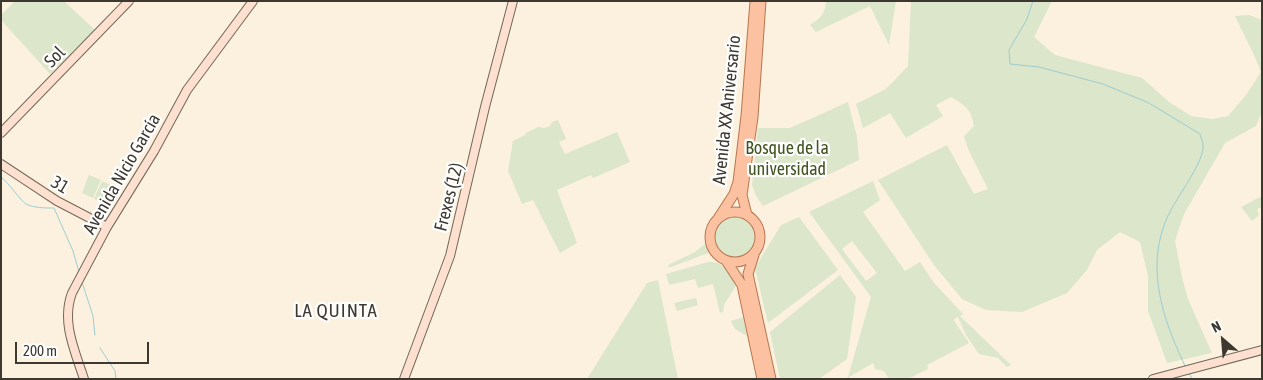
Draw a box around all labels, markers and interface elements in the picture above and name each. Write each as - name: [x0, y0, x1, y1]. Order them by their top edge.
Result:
- street label: Avenida XX Aniversario: [708, 34, 746, 186]
- street label: Sol: [40, 42, 70, 72]
- street label: Avenida Nicio García: [79, 110, 165, 238]
- park label: Bosque de la universidad: [745, 137, 829, 180]
- street label: Frexes (12): [430, 161, 468, 233]
- street label: 31: [47, 171, 73, 199]
- district label: LA QUINTA: [293, 300, 379, 322]
- north arrow: [1198, 315, 1248, 365]
- text: N: [1209, 318, 1223, 336]
- scale bar: [18, 332, 151, 364]
- text: 200 m: [23, 342, 57, 359]

